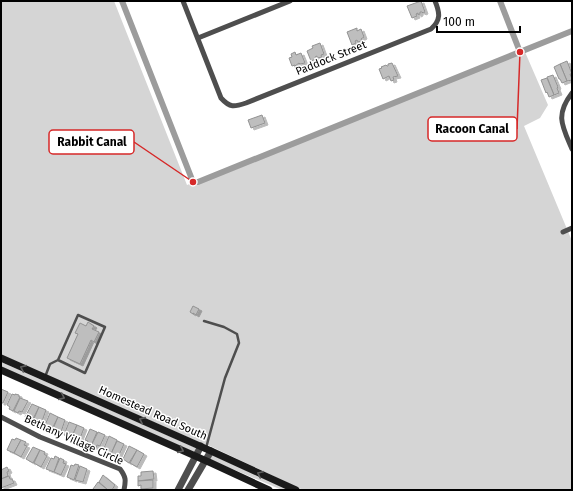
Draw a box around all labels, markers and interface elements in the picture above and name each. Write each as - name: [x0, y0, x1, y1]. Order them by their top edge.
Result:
- scale bar: [437, 8, 520, 34]
- text: 100 m: [443, 15, 475, 29]
- street label: Paddock Street: [294, 38, 368, 78]
- callout: Racoon Canal: [428, 117, 517, 141]
- text: Racoon Canal: [435, 122, 509, 136]
- callout: Rabbit Canal: [49, 130, 134, 154]
- text: Rabbit Canal: [57, 135, 127, 149]
- one-way arrow: [20, 365, 27, 373]
- street label: Homestead Road South: [97, 383, 209, 443]
- one-way arrow: [58, 392, 66, 400]
- street label: Bethany Village Circle: [22, 412, 126, 468]
- one-way arrow: [139, 417, 146, 425]
- one-way arrow: [177, 445, 185, 453]
- one-way arrow: [257, 471, 265, 479]

